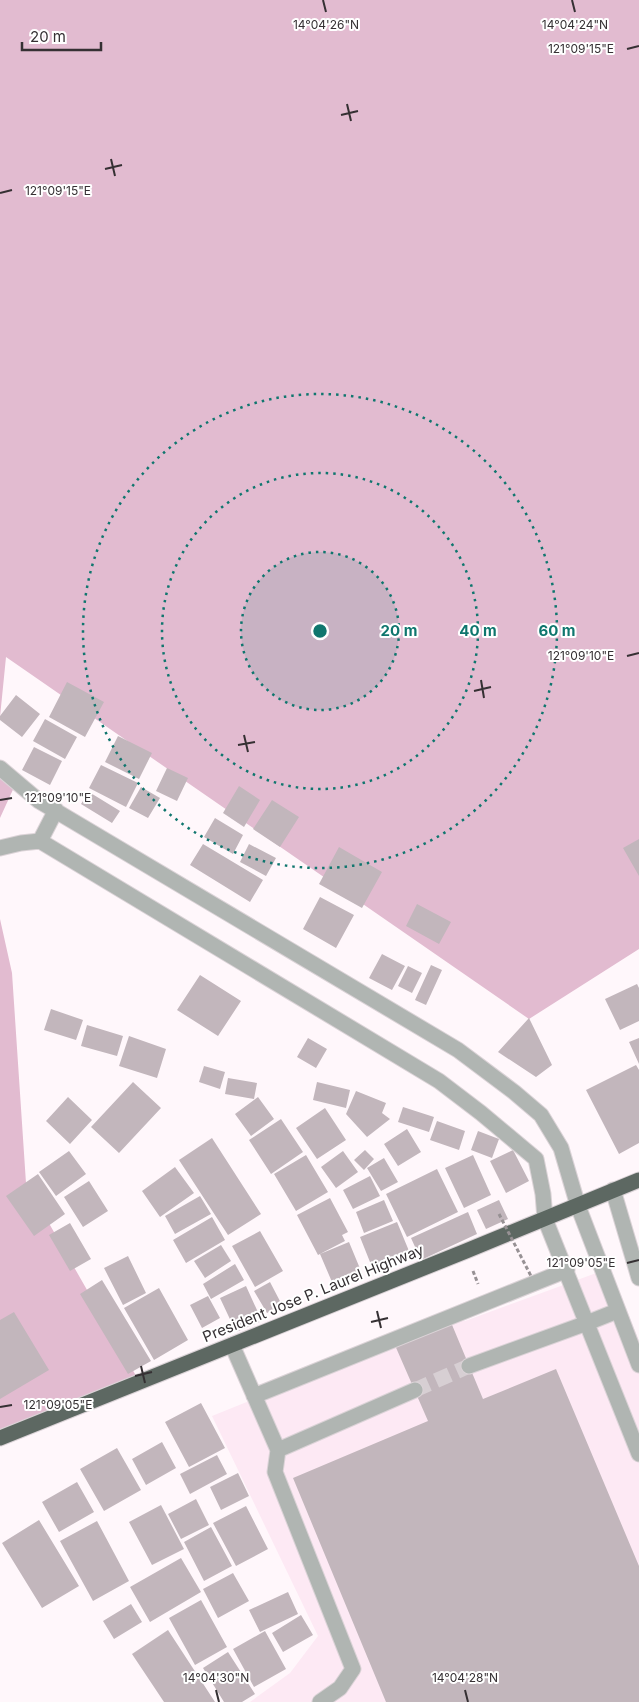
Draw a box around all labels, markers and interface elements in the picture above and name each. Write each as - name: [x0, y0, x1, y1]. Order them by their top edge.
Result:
- text: 14°04'26"N: [293, 17, 359, 32]
- text: 14°04'24"N: [542, 17, 608, 32]
- scale bar: [22, 20, 101, 52]
- text: 20 m: [30, 27, 66, 46]
- text: 121°09'15"E: [548, 41, 614, 56]
- text: 121°09'15"E: [25, 183, 91, 198]
- text: 20 m: [381, 621, 417, 640]
- text: 40 m: [459, 621, 497, 640]
- text: 60 m: [538, 621, 576, 640]
- centre of rings: [311, 622, 329, 640]
- text: 121°09'10"E: [548, 648, 614, 663]
- text: 121°09'10"E: [25, 790, 91, 805]
- street label: President Jose P. Laurel Highway: [200, 1240, 427, 1346]
- text: 121°09'05"E: [547, 1255, 615, 1270]
- text: 121°09'05"E: [24, 1397, 92, 1412]
- text: 14°04'30"N: [183, 1670, 249, 1685]
- text: 14°04'28"N: [432, 1670, 498, 1685]

